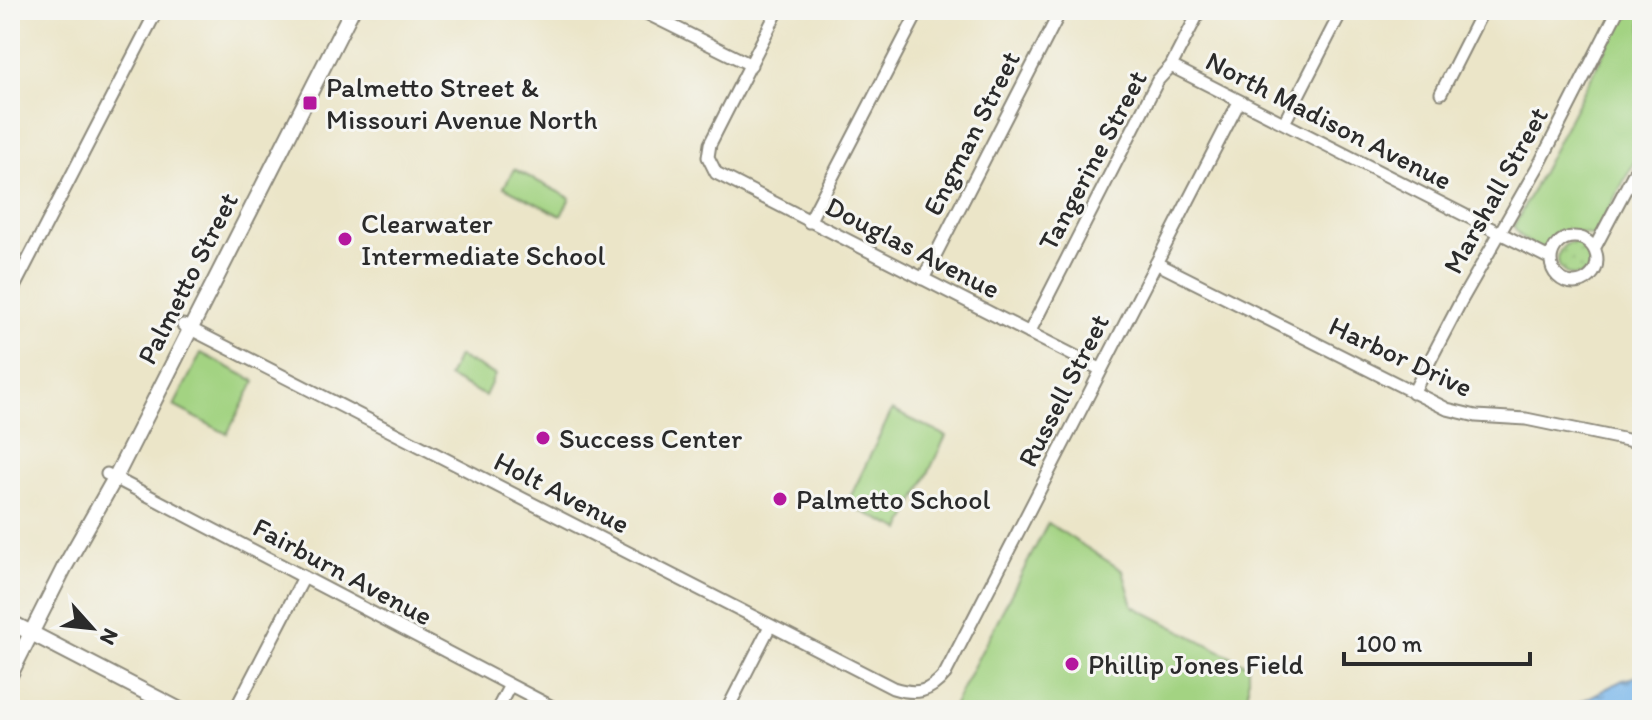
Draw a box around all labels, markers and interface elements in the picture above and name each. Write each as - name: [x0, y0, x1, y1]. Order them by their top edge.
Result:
- street label: North Madison Avenue: [1200, 43, 1458, 197]
- street label: Engman Street: [915, 45, 1027, 221]
- street label: Tangerine Street: [1030, 64, 1154, 256]
- place label: Palmetto Street & Missouri Avenue North: [326, 70, 598, 136]
- marker: Palmetto Street & Missouri Avenue North: [301, 94, 319, 112]
- street label: Marshall Street: [1435, 101, 1555, 279]
- street label: Palmetto Street: [129, 186, 245, 370]
- street label: Douglas Avenue: [820, 188, 1006, 306]
- place label: Clearwater Intermediate School: [361, 206, 606, 272]
- marker: Clearwater Intermediate School: [336, 230, 354, 248]
- street label: Russell Street: [1010, 308, 1116, 472]
- street label: Harbor Drive: [1324, 308, 1478, 404]
- place label: Success Center: [559, 421, 742, 455]
- marker: Success Center: [534, 429, 552, 447]
- street label: Holt Avenue: [489, 443, 635, 541]
- place label: Palmetto School: [796, 482, 990, 516]
- marker: Palmetto School: [771, 490, 789, 508]
- street label: Fairburn Avenue: [247, 509, 439, 633]
- north arrow: [52, 588, 132, 668]
- scale bar: [1344, 616, 1530, 666]
- text: N: [94, 624, 125, 650]
- text: 100 m: [1356, 629, 1422, 658]
- place label: Phillip Jones Field: [1088, 647, 1304, 681]
- marker: Phillip Jones Field: [1063, 655, 1081, 673]

